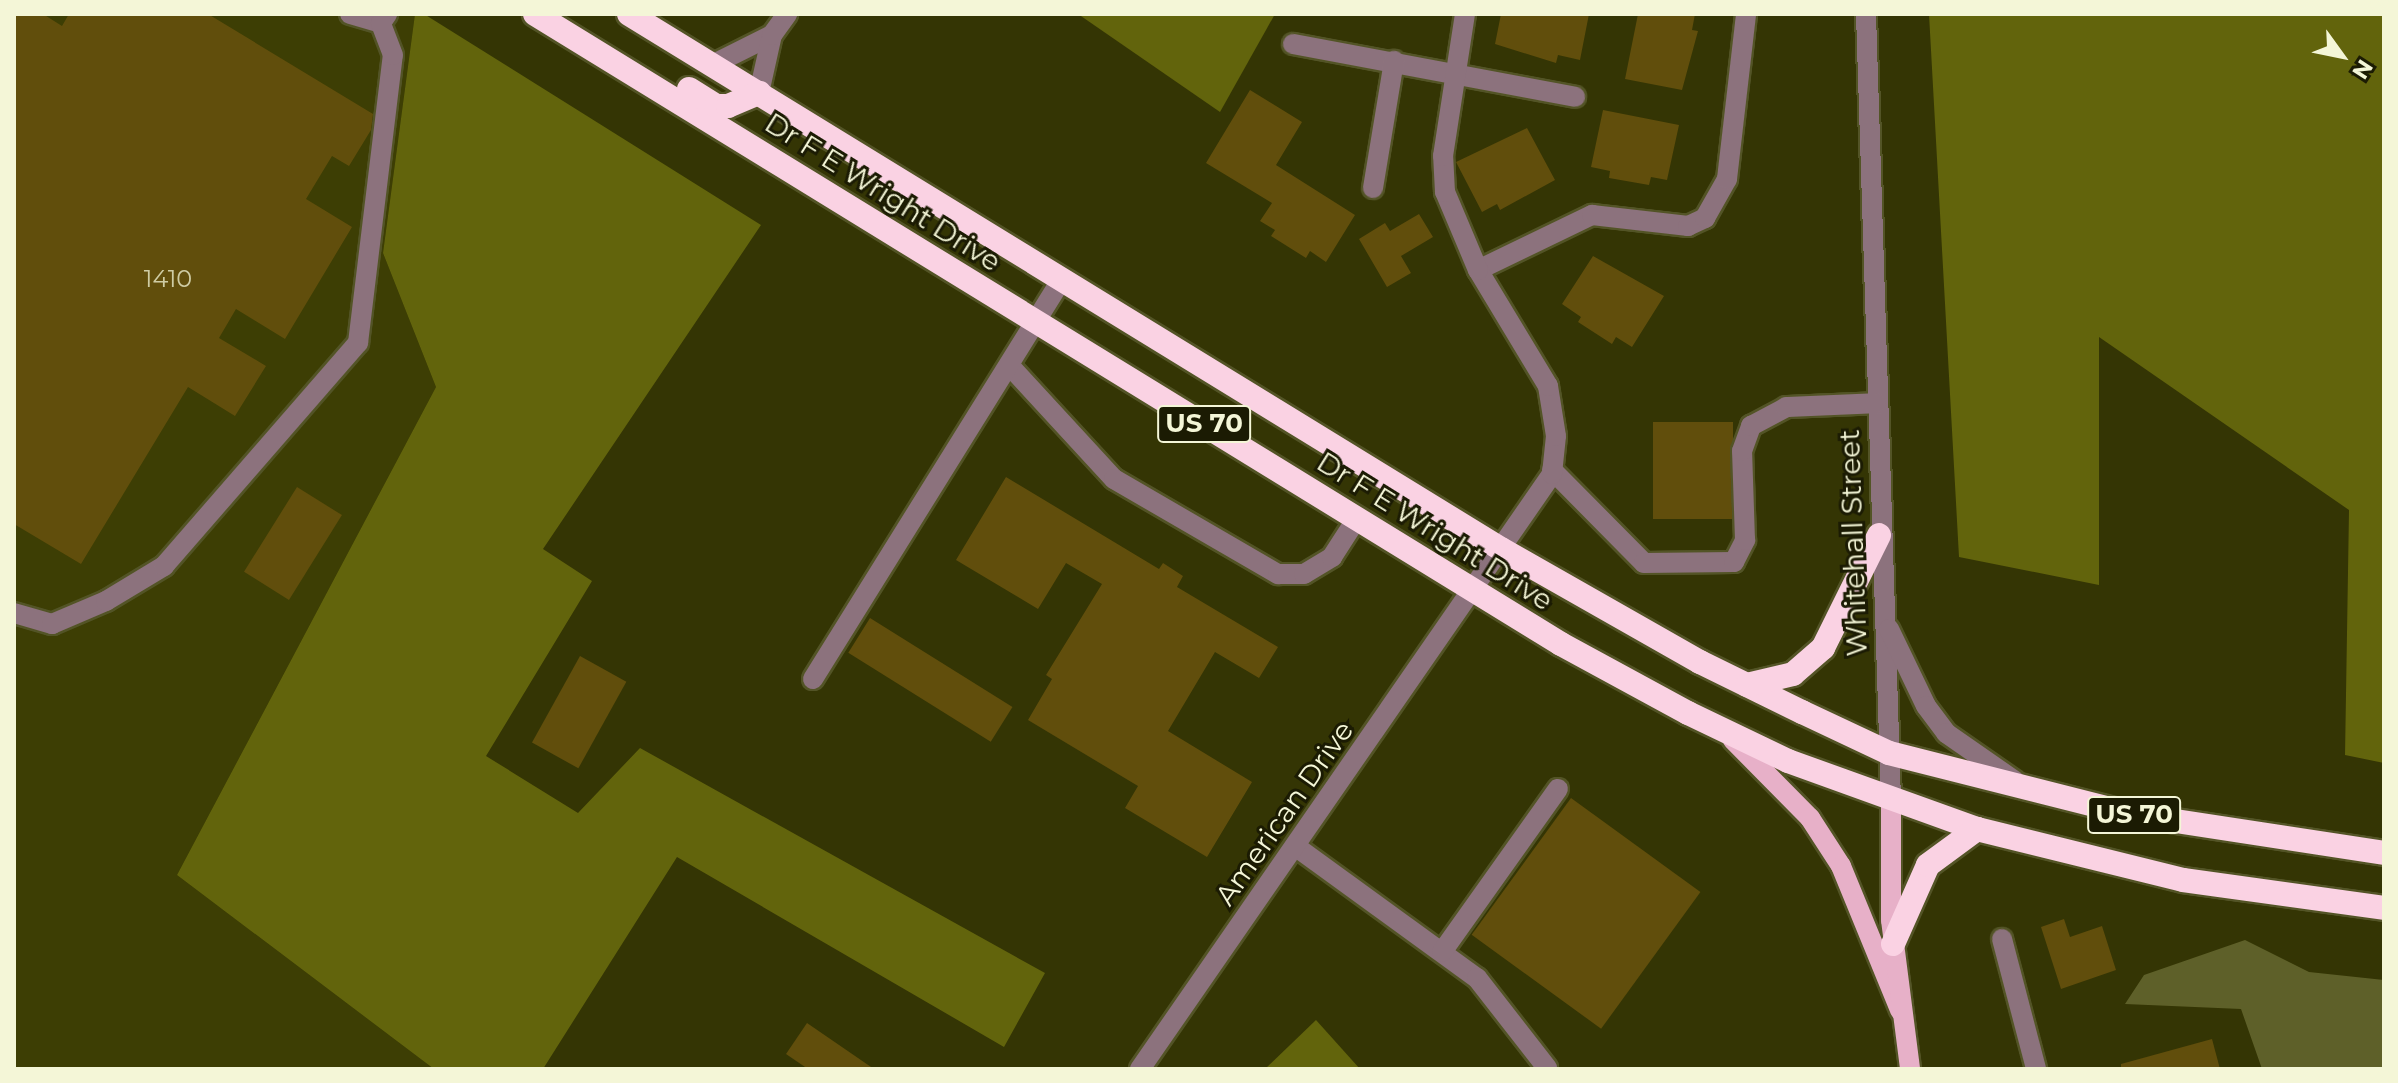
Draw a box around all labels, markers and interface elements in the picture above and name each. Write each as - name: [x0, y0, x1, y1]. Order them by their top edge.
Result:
- north arrow: [2302, 16, 2382, 96]
- text: N: [2346, 55, 2379, 84]
- street label: Dr F E Wright Drive: [759, 106, 1007, 278]
- house number: 1410: [144, 265, 192, 293]
- road number: US 70: [1156, 402, 1252, 446]
- street label: Whitehall Street: [1832, 429, 1874, 657]
- street label: Dr F E Wright Drive: [1311, 445, 1559, 617]
- street label: American Drive: [1208, 714, 1360, 912]
- road number: US 70: [2086, 793, 2182, 837]

